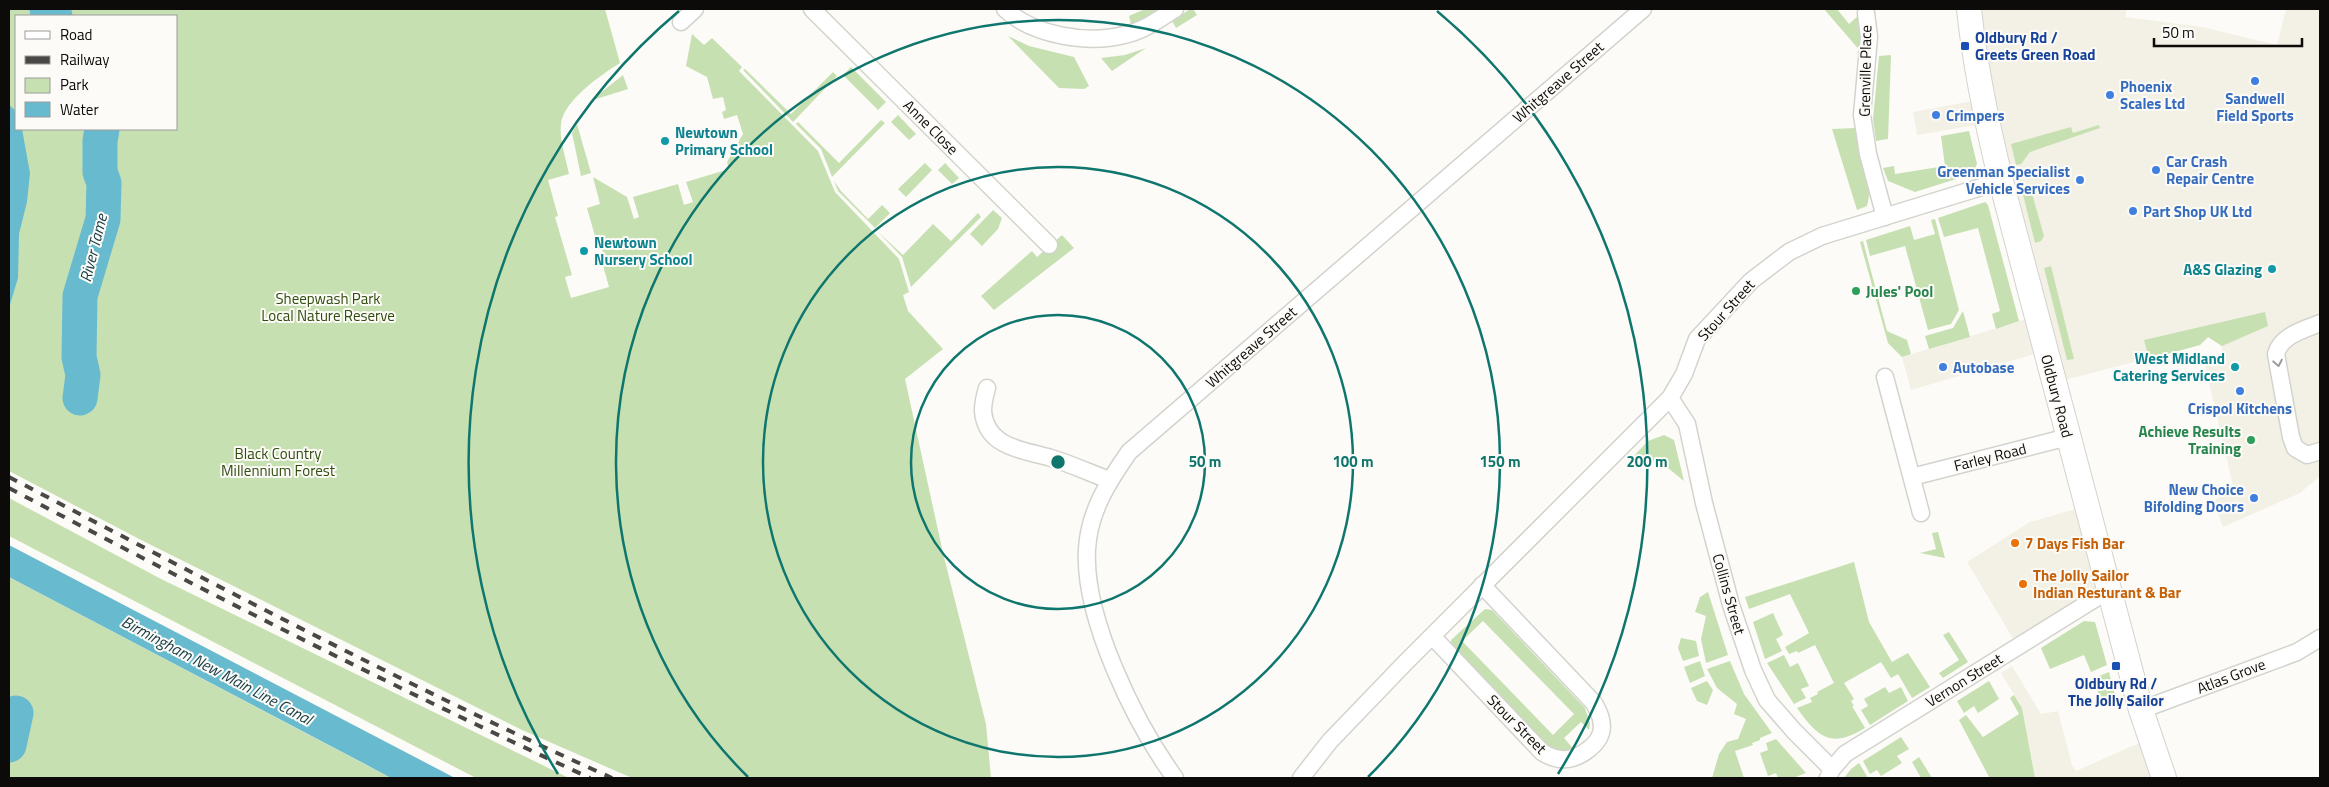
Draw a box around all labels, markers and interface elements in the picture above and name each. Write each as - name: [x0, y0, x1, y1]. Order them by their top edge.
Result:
- legend: [15, 15, 178, 130]
- scale bar: [2154, 15, 2302, 47]
- text: 50 m: [2162, 21, 2195, 44]
- text: Road: [60, 23, 92, 46]
- street label: Grenville Place: [1853, 25, 1877, 117]
- place label: Oldbury Rd / Greets Green Road: [1975, 26, 2096, 66]
- street label: Whitgreave Street: [1507, 35, 1609, 128]
- marker: Oldbury Rd / Greets Green Road: [1959, 40, 1971, 52]
- text: Railway: [60, 48, 110, 71]
- text: Park: [60, 73, 89, 96]
- place label: Phoenix Scales Ltd: [2120, 75, 2185, 115]
- marker: Sandwell Field Sports: [2249, 75, 2261, 87]
- place label: Sandwell Field Sports: [2216, 87, 2294, 127]
- marker: Phoenix Scales Ltd: [2104, 89, 2116, 101]
- street label: Anne Close: [898, 94, 964, 160]
- text: Water: [60, 98, 99, 121]
- place label: Crimpers: [1946, 104, 2005, 127]
- marker: Crimpers: [1930, 109, 1942, 121]
- place label: Newtown Primary School: [675, 121, 773, 161]
- marker: Newtown Primary School: [659, 135, 671, 147]
- place label: Car Crash Repair Centre: [2166, 150, 2254, 190]
- place label: Greenman Specialist Vehicle Services: [1937, 160, 2071, 200]
- marker: Car Crash Repair Centre: [2150, 164, 2162, 176]
- marker: Greenman Specialist Vehicle Services: [2074, 174, 2086, 186]
- place label: Part Shop UK Ltd: [2143, 200, 2252, 223]
- marker: Part Shop UK Ltd: [2127, 205, 2139, 217]
- water label: River Tame: [73, 210, 113, 285]
- place label: Newtown Nursery School: [594, 231, 693, 271]
- marker: Newtown Nursery School: [578, 245, 590, 257]
- place label: A&S Glazing: [2183, 258, 2262, 281]
- marker: A&S Glazing: [2266, 263, 2278, 275]
- street label: Stour Street: [1692, 273, 1761, 346]
- place label: Jules' Pool: [1866, 280, 1933, 303]
- marker: Jules' Pool: [1850, 285, 1862, 297]
- park label: Sheepwash Park Local Nature Reserve: [261, 287, 395, 327]
- street label: Whitgreave Street: [1200, 300, 1302, 393]
- place label: West Midland Catering Services: [2113, 347, 2225, 387]
- street label: Oldbury Road: [2035, 352, 2079, 440]
- place label: Autobase: [1953, 356, 2015, 379]
- one-way arrow: [2272, 358, 2282, 367]
- marker: Autobase: [1937, 361, 1949, 373]
- marker: West Midland Catering Services: [2229, 361, 2241, 373]
- marker: Crispol Kitchens: [2234, 385, 2246, 397]
- place label: Crispol Kitchens: [2188, 397, 2292, 420]
- place label: Achieve Results Training: [2139, 420, 2241, 460]
- marker: Achieve Results Training: [2245, 434, 2257, 446]
- street label: Farley Road: [1951, 437, 2029, 477]
- park label: Black Country Millennium Forest: [221, 442, 336, 482]
- text: 50 m: [1189, 450, 1221, 473]
- text: 100 m: [1332, 450, 1374, 473]
- text: 150 m: [1479, 450, 1521, 473]
- text: 200 m: [1626, 450, 1668, 473]
- centre of rings: [1049, 453, 1067, 471]
- place label: New Choice Bifolding Doors: [2144, 478, 2244, 518]
- marker: New Choice Bifolding Doors: [2248, 492, 2260, 504]
- place label: 7 Days Fish Bar: [2025, 532, 2125, 555]
- marker: 7 Days Fish Bar: [2009, 537, 2021, 549]
- street label: Collins Street: [1706, 551, 1752, 638]
- place label: The Jolly Sailor Indian Resturant & Bar: [2033, 564, 2182, 604]
- marker: The Jolly Sailor Indian Resturant & Bar: [2017, 578, 2029, 590]
- water label: Birmingham New Main Line Canal: [117, 609, 318, 731]
- street label: Vernon Street: [1921, 647, 2008, 713]
- street label: Atlas Grove: [2193, 652, 2269, 700]
- marker: Oldbury Rd / The Jolly Sailor: [2110, 660, 2122, 672]
- place label: Oldbury Rd / The Jolly Sailor: [2068, 672, 2164, 712]
- street label: Stour Street: [1482, 689, 1553, 760]

